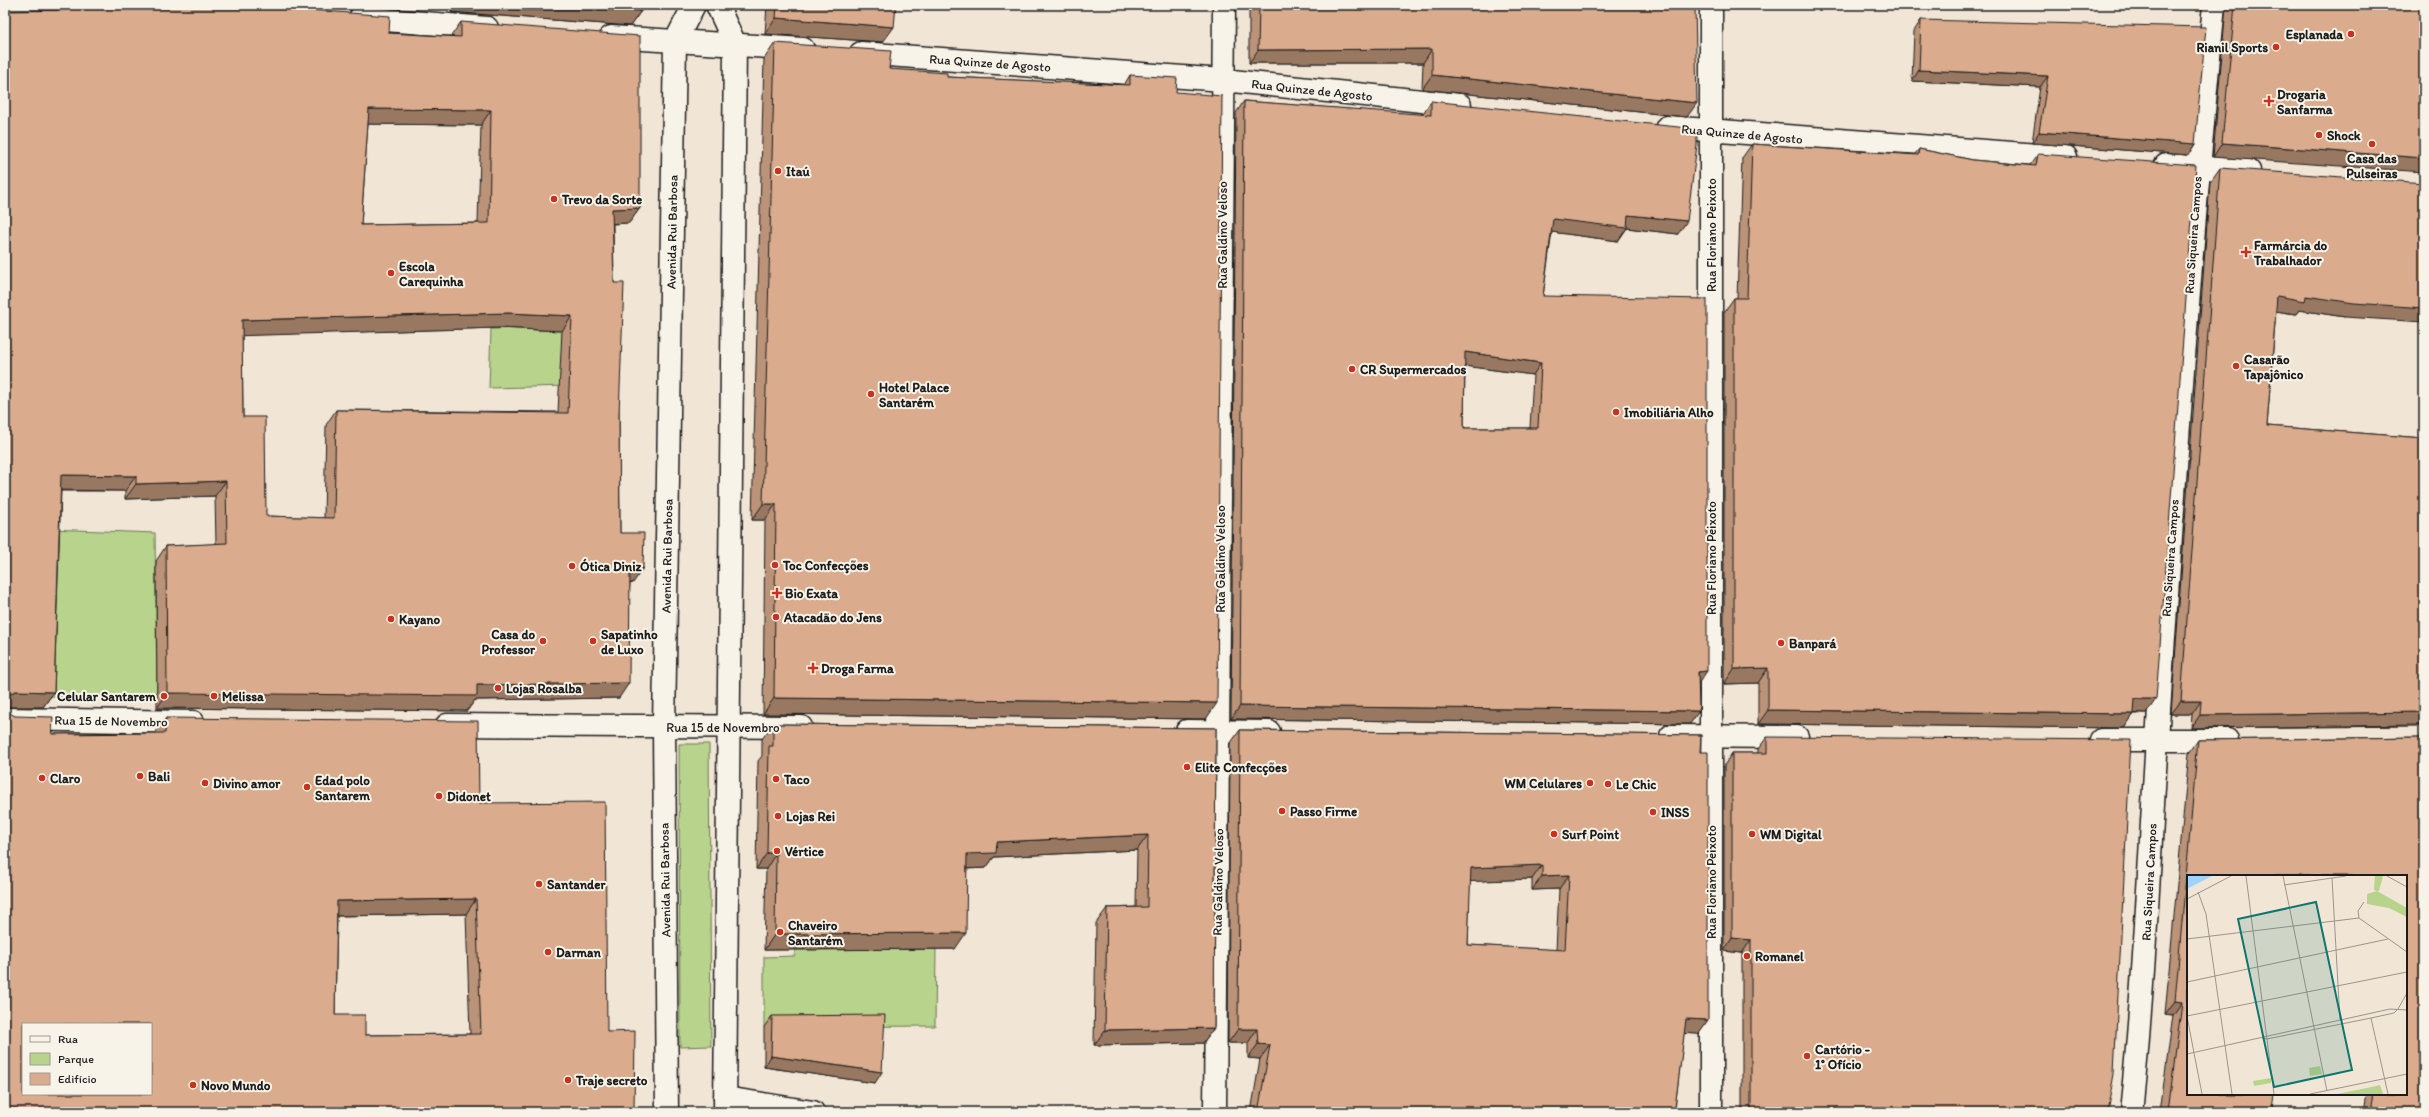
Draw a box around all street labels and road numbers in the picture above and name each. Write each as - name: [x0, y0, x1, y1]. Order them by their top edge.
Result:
- street label: Rua Quinze de Agosto: [929, 51, 1052, 75]
- street label: Rua Quinze de Agosto: [1251, 76, 1374, 104]
- street label: Rua Quinze de Agosto: [1681, 121, 1804, 147]
- street label: Avenida Rui Barbosa: [664, 174, 681, 289]
- street label: Rua Siqueira Campos: [2181, 175, 2205, 294]
- street label: Rua Floriano Peixoto: [1704, 178, 1719, 292]
- street label: Rua Galdino Veloso: [1215, 181, 1230, 289]
- street label: Avenida Rui Barbosa: [659, 498, 676, 613]
- street label: Rua Siqueira Campos: [2158, 498, 2182, 617]
- street label: Rua Floriano Peixoto: [1704, 501, 1719, 615]
- street label: Rua Galdino Veloso: [1213, 505, 1228, 613]
- street label: Rua 15 de Novembro: [54, 713, 168, 729]
- street label: Rua 15 de Novembro: [666, 720, 780, 735]
- street label: Avenida Rui Barbosa: [656, 822, 673, 937]
- street label: Rua Siqueira Campos: [2138, 823, 2160, 941]
- street label: Rua Floriano Peixoto: [1704, 825, 1719, 939]
- street label: Rua Galdino Veloso: [1210, 828, 1226, 936]

